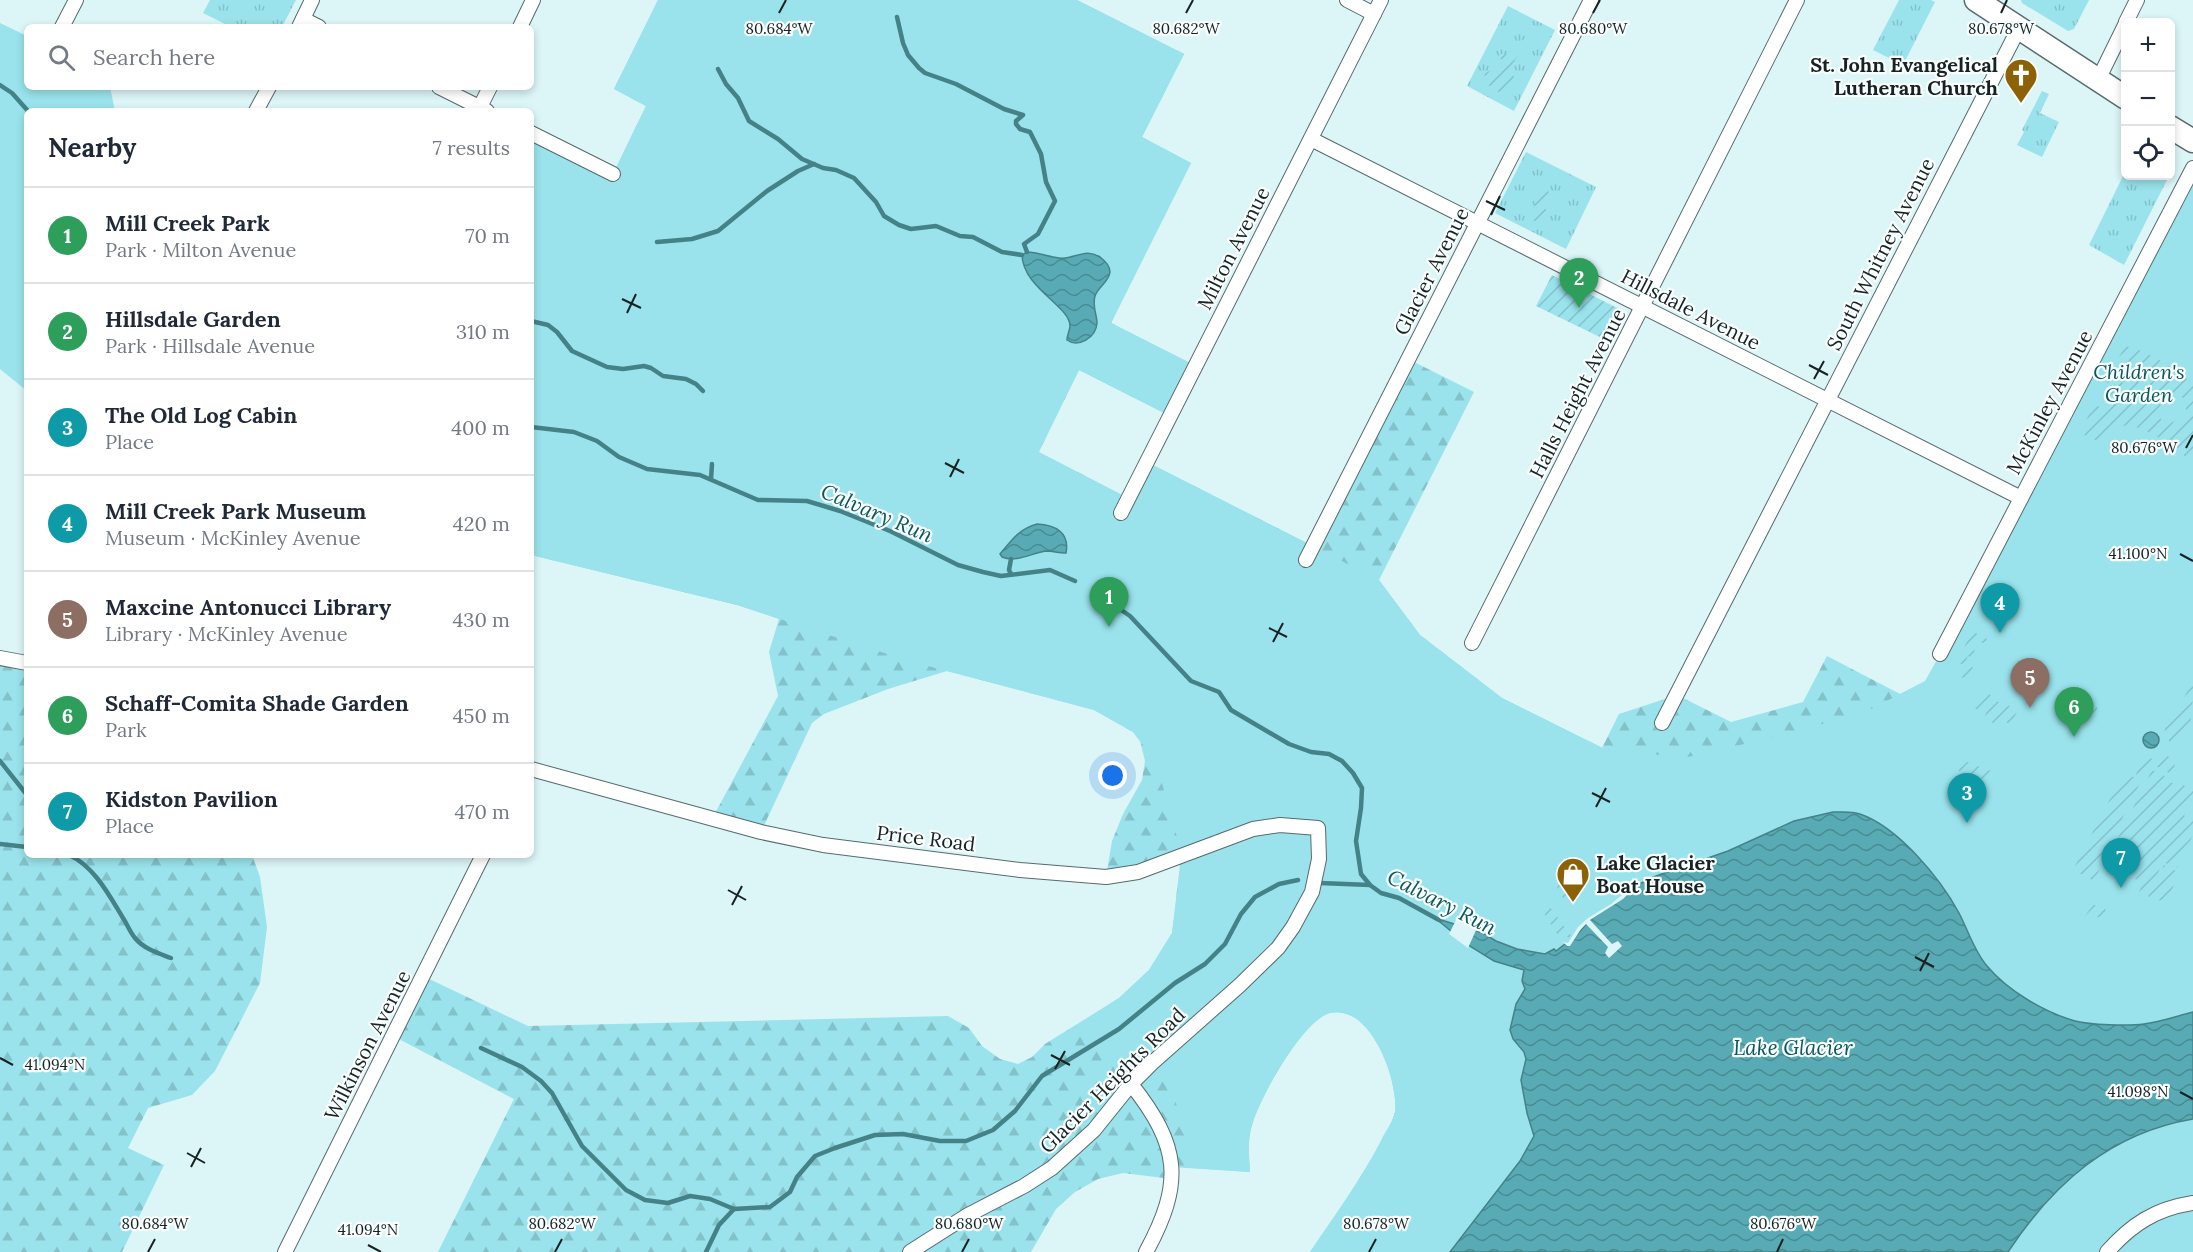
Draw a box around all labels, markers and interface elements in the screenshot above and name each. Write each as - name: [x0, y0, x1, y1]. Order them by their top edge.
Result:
- map controls: [2121, 18, 2175, 180]
- button: +: [2121, 18, 2175, 72]
- text: 80.684°W: [745, 19, 814, 38]
- text: 80.682°W: [1152, 19, 1221, 38]
- text: 80.680°W: [1559, 19, 1628, 38]
- text: 80.678°W: [1968, 19, 2035, 38]
- search box: [24, 24, 534, 90]
- icon: search: [45, 41, 78, 74]
- text: Search here: [93, 43, 215, 71]
- place label: St. John Evangelical Lutheran Church: [1810, 52, 1999, 100]
- church icon: St. John Evangelical Lutheran Church: [2003, 57, 2039, 104]
- button: −: [2121, 72, 2175, 126]
- button: locate: [2121, 126, 2175, 180]
- text: Nearby: [48, 131, 136, 164]
- text: 7 results: [433, 135, 510, 160]
- street label: South Whitney Avenue: [1821, 153, 1939, 354]
- street label: Milton Avenue: [1191, 182, 1275, 313]
- street label: Glacier Avenue: [1388, 203, 1474, 339]
- text: Mill Creek Park: [105, 209, 270, 237]
- text: 1: [63, 223, 72, 248]
- text: 70 m: [465, 223, 510, 248]
- text: Park · Milton Avenue: [105, 237, 296, 262]
- pin: 2: [1560, 258, 1598, 308]
- street label: Hillsdale Avenue: [1617, 263, 1765, 355]
- street label: Halls Height Avenue: [1523, 304, 1631, 482]
- text: Hillsdale Garden: [105, 305, 281, 333]
- text: 2: [62, 319, 73, 344]
- text: 310 m: [456, 319, 510, 344]
- street label: McKinley Avenue: [2000, 325, 2098, 478]
- text: Park · Hillsdale Avenue: [105, 333, 315, 358]
- park label: Children's Garden: [2093, 359, 2185, 407]
- text: The Old Log Cabin: [105, 401, 297, 429]
- text: 3: [62, 415, 73, 440]
- text: 400 m: [451, 415, 510, 440]
- text: Place: [105, 429, 154, 454]
- text: 80.676°W: [2111, 438, 2178, 457]
- water label: Calvary Run: [817, 477, 937, 549]
- text: Mill Creek Park Museum: [105, 497, 366, 525]
- text: 4: [62, 511, 73, 536]
- text: 420 m: [453, 511, 510, 536]
- text: Museum · McKinley Avenue: [105, 525, 361, 550]
- text: 41.100°N: [2109, 544, 2167, 563]
- pin: 1: [1090, 578, 1128, 627]
- pin: 4: [1980, 584, 2020, 633]
- text: Maxcine Antonucci Library: [105, 593, 391, 621]
- text: 5: [62, 607, 73, 632]
- text: 430 m: [452, 607, 510, 632]
- text: Library · McKinley Avenue: [105, 621, 348, 646]
- pin: 5: [2010, 658, 2050, 708]
- pin: 6: [2054, 688, 2094, 737]
- text: Schaff-Comita Shade Garden: [105, 689, 409, 717]
- text: 6: [62, 703, 73, 728]
- text: 450 m: [453, 703, 510, 728]
- text: Park: [105, 717, 147, 742]
- your location: [1098, 761, 1127, 790]
- pin: 3: [1948, 774, 1986, 823]
- text: Kidston Pavilion: [105, 785, 278, 813]
- text: 7: [63, 799, 72, 824]
- text: 470 m: [454, 799, 510, 824]
- text: Place: [105, 813, 154, 838]
- street label: Price Road: [875, 820, 977, 856]
- pin: 7: [2102, 838, 2140, 888]
- place label: Lake Glacier Boat House: [1596, 850, 1715, 898]
- shop icon: Lake Glacier Boat House: [1555, 856, 1591, 903]
- water label: Calvary Run: [1383, 863, 1501, 941]
- street label: Wilkinson Avenue: [318, 966, 416, 1124]
- street label: Glacier Heights Road: [1034, 1002, 1190, 1158]
- water label: Lake Glacier: [1733, 1034, 1853, 1061]
- text: 41.094°N: [25, 1055, 85, 1074]
- text: 41.098°N: [2108, 1082, 2168, 1101]
- text: 80.684°W: [121, 1214, 190, 1233]
- text: 80.682°W: [528, 1214, 597, 1233]
- text: 80.680°W: [935, 1214, 1004, 1233]
- text: 80.678°W: [1343, 1214, 1410, 1233]
- text: 80.676°W: [1750, 1214, 1817, 1233]
- text: 41.094°N: [338, 1220, 398, 1239]

